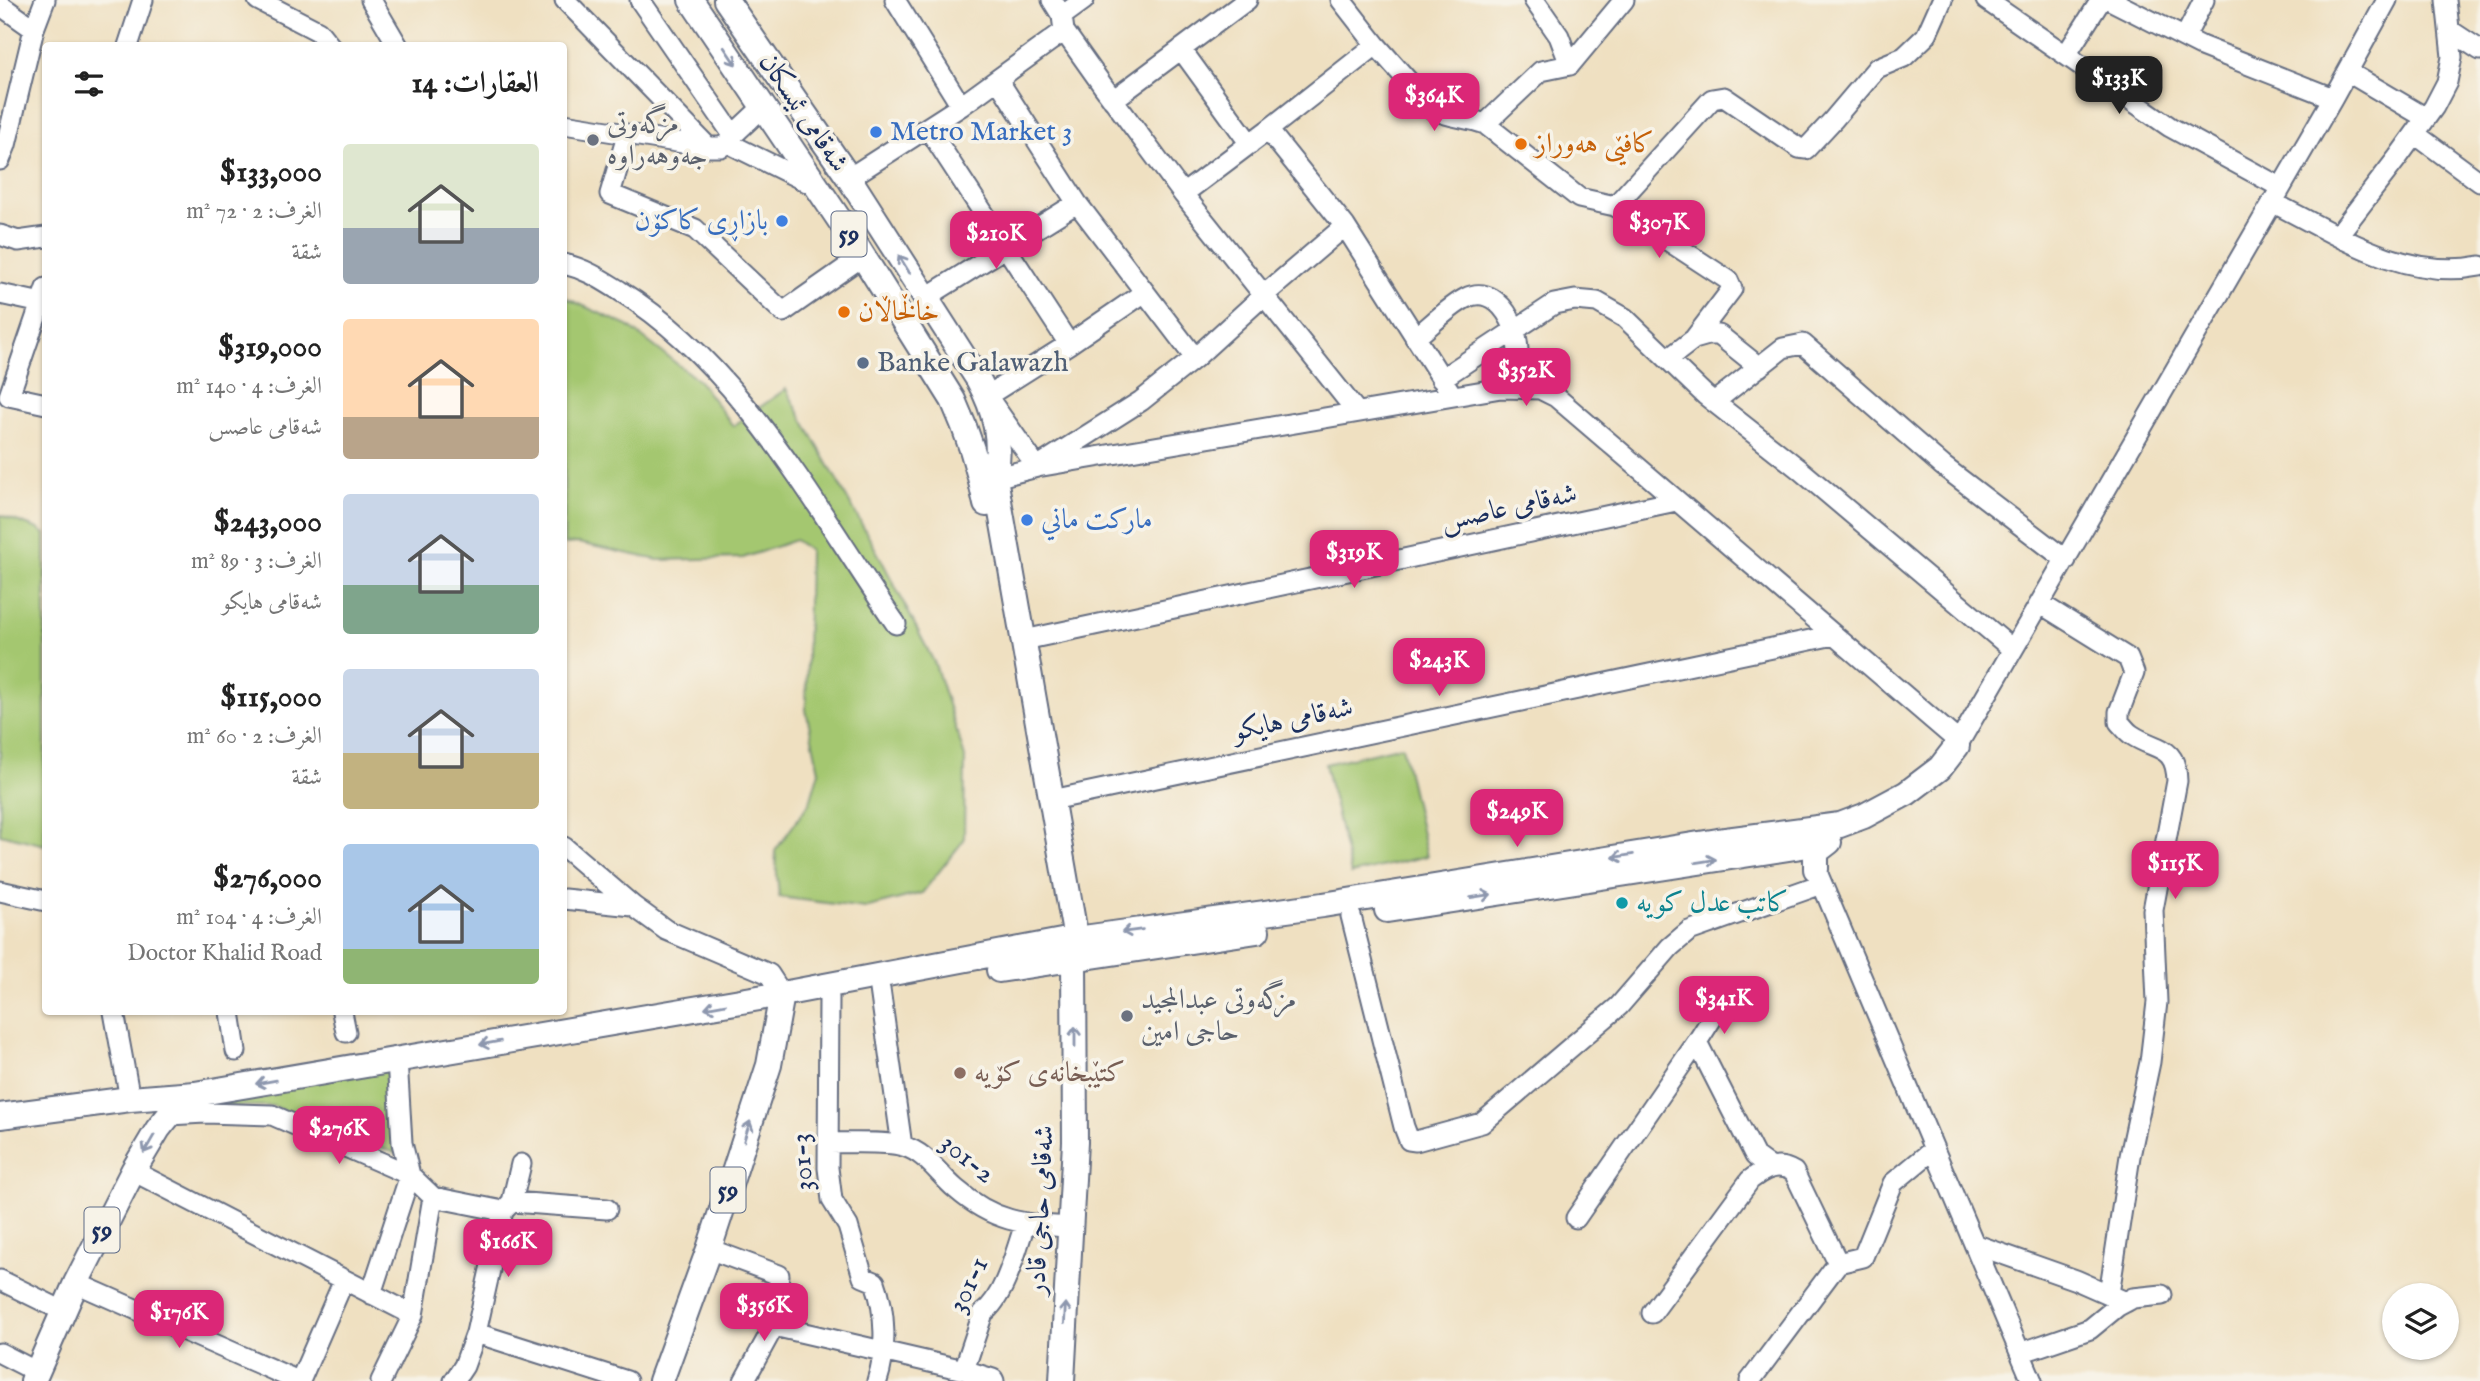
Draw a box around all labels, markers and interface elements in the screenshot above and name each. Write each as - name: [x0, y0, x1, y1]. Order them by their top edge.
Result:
- one-way arrow: [723, 46, 737, 66]
- street label: شەقامی ئیسکان: [750, 46, 856, 180]
- pin: $133K: [2070, 57, 2168, 116]
- text: $133K: [2091, 64, 2147, 93]
- icon: filters: [70, 65, 108, 103]
- text: العقارات: 14: [411, 65, 539, 103]
- pin: $364K: [1385, 74, 1483, 133]
- text: $364K: [1405, 81, 1463, 110]
- place label: مزگه‌وتی جه‌وهه‌راوه: [607, 103, 708, 174]
- place label: Metro Market 3: [890, 115, 1072, 150]
- marker: Metro Market 3: [868, 124, 884, 140]
- place label: کافێی هەوراز: [1532, 127, 1654, 166]
- marker: مزگه‌وتی جه‌وهه‌راوه: [585, 132, 601, 148]
- marker: کافێی هەوراز: [1513, 136, 1529, 152]
- text: $133,000: [220, 154, 322, 192]
- icon: home: [399, 172, 483, 256]
- text: الغرف: 2 · 72 m²: [186, 197, 322, 226]
- pin: $307K: [1610, 201, 1708, 260]
- place label: بازاڕی کاکۆن: [635, 204, 768, 242]
- text: $307K: [1629, 208, 1689, 237]
- road number: 59: [832, 212, 866, 256]
- pin: $210K: [947, 212, 1045, 271]
- marker: بازاڕی کاکۆن: [774, 213, 790, 229]
- text: $210K: [966, 219, 1026, 248]
- text: شقة: [292, 238, 322, 267]
- one-way arrow: [896, 255, 910, 275]
- place label: خاڵخاڵان: [858, 293, 939, 330]
- marker: خاڵخاڵان: [836, 304, 852, 320]
- text: $319,000: [218, 329, 322, 367]
- place label: Banke Galawazh: [877, 346, 1068, 381]
- icon: home: [399, 347, 483, 431]
- pin: $352K: [1477, 348, 1575, 408]
- marker: Banke Galawazh: [855, 355, 871, 371]
- text: $352K: [1497, 356, 1555, 385]
- text: الغرف: 4 · 140 m²: [176, 372, 322, 401]
- text: شه‌قامی عاصس: [208, 413, 322, 442]
- street label: شه‌قامی عاصس: [1438, 476, 1580, 540]
- place label: مارکت ماني: [1041, 503, 1153, 541]
- text: $243,000: [213, 504, 322, 542]
- marker: مارکت ماني: [1019, 512, 1035, 528]
- icon: home: [399, 522, 483, 606]
- pin: $319K: [1305, 530, 1403, 590]
- text: $319K: [1326, 538, 1382, 567]
- text: الغرف: 3 · 89 m²: [191, 547, 322, 576]
- text: شه‌قامی هایكو: [222, 588, 322, 617]
- pin: $243K: [1390, 638, 1488, 698]
- text: $243K: [1409, 646, 1469, 675]
- text: $115,000: [220, 679, 322, 717]
- street label: شه‌قامی هایكو: [1227, 690, 1356, 750]
- icon: home: [399, 697, 483, 781]
- text: الغرف: 2 · 60 m²: [187, 722, 322, 751]
- text: شقة: [292, 763, 322, 792]
- pin: $249K: [1468, 790, 1566, 849]
- text: $249K: [1486, 797, 1548, 826]
- pin: $115K: [2126, 842, 2224, 901]
- one-way arrow: [1612, 849, 1635, 862]
- text: $115K: [2148, 849, 2202, 878]
- one-way arrow: [1694, 854, 1717, 867]
- text: $276,000: [213, 860, 322, 898]
- icon: home: [399, 872, 483, 956]
- place label: كاتب عدل كويه: [1636, 886, 1789, 921]
- one-way arrow: [1469, 889, 1492, 902]
- marker: كاتب عدل كويه: [1614, 895, 1630, 911]
- text: الغرف: 4 · 104 m²: [176, 903, 322, 932]
- one-way arrow: [1121, 925, 1144, 938]
- text: Doctor Khalid Road: [127, 939, 322, 968]
- pin: $341K: [1675, 976, 1773, 1036]
- place label: مزگه‌وتی عبدالمجید حاجی امین: [1141, 979, 1296, 1050]
- text: $341K: [1695, 984, 1753, 1013]
- one-way arrow: [704, 1000, 727, 1013]
- marker: مزگه‌وتی عبدالمجید حاجی امین: [1119, 1008, 1135, 1024]
- one-way arrow: [1068, 1025, 1082, 1048]
- one-way arrow: [480, 1037, 502, 1051]
- place label: كتێبخانه‌ی كۆیه‌: [974, 1056, 1125, 1091]
- marker: كتێبخانه‌ی كۆیه‌: [952, 1065, 968, 1081]
- one-way arrow: [255, 1076, 278, 1089]
- pin: $276K: [290, 1106, 388, 1166]
- text: $276K: [309, 1114, 369, 1143]
- one-way arrow: [742, 1121, 754, 1143]
- street label: شەقامی حاجی قادر: [1019, 1124, 1063, 1299]
- street label: 301-2: [932, 1126, 1002, 1192]
- street label: 301-3: [784, 1132, 822, 1192]
- one-way arrow: [142, 1133, 156, 1153]
- road number: 59: [710, 1168, 746, 1212]
- road number: 59: [84, 1208, 119, 1252]
- pin: $166K: [459, 1220, 557, 1279]
- text: $166K: [479, 1227, 537, 1256]
- street label: 301-1: [941, 1251, 997, 1319]
- map controls: [2382, 1283, 2459, 1360]
- button: layers: [2382, 1283, 2459, 1360]
- pin: $356K: [715, 1284, 813, 1343]
- pin: $176K: [130, 1290, 228, 1350]
- text: $356K: [736, 1291, 792, 1320]
- text: $176K: [150, 1298, 208, 1327]
- one-way arrow: [1059, 1302, 1072, 1325]

